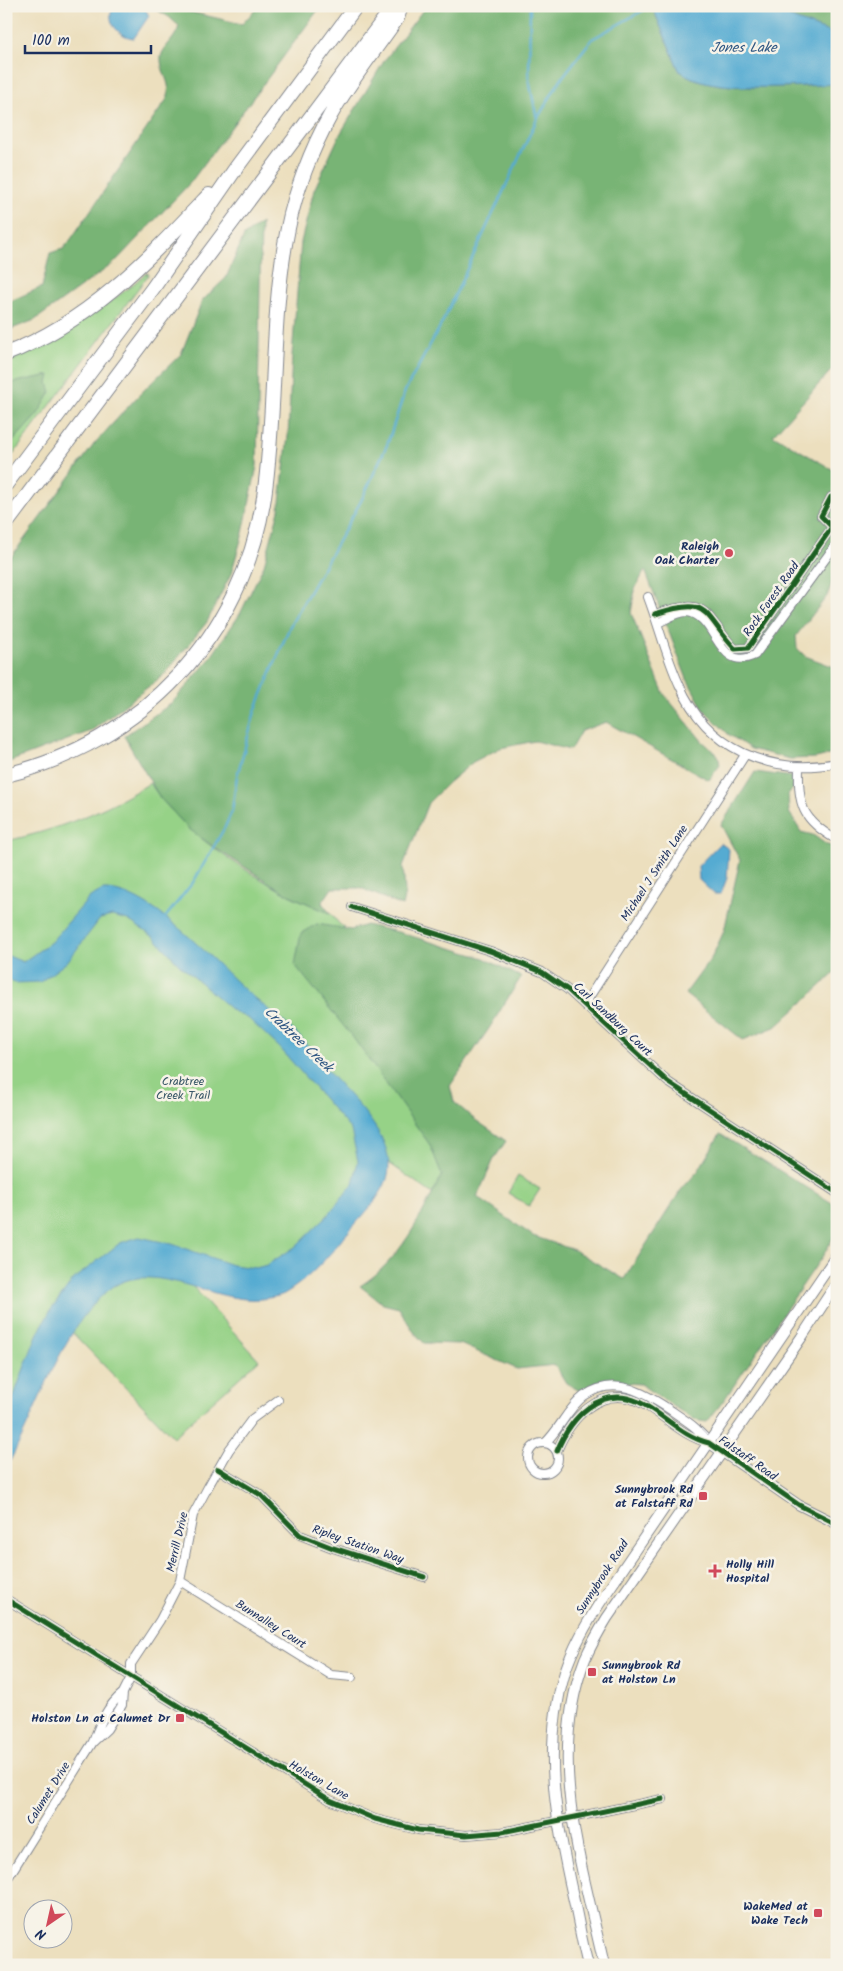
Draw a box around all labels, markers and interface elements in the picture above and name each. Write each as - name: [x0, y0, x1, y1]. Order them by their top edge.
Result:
- scale bar: [25, 22, 151, 54]
- text: 100 m: [32, 29, 70, 53]
- water label: Jones Lake: [711, 37, 778, 59]
- place label: Raleigh Oak Charter: [655, 537, 720, 570]
- marker: Raleigh Oak Charter: [723, 547, 735, 559]
- street label: Rock Forest Road: [738, 557, 805, 641]
- street label: Michael J Smith Lane: [616, 821, 693, 925]
- street label: Carl Sandburg Court: [569, 977, 657, 1062]
- water label: Crabtree Creek: [259, 1002, 340, 1079]
- park label: Crabtree Creek Trail: [156, 1072, 210, 1105]
- street label: Falstaff Road: [714, 1431, 782, 1486]
- place label: Sunnybrook Rd at Falstaff Rd: [615, 1480, 694, 1513]
- marker: Sunnybrook Rd at Falstaff Rd: [697, 1490, 709, 1502]
- street label: Merrill Drive: [161, 1509, 194, 1574]
- street label: Ripley Station Way: [309, 1520, 407, 1569]
- street label: Sunnybrook Road: [571, 1535, 634, 1619]
- place label: Holly Hill Hospital: [726, 1555, 775, 1588]
- marker: Holly Hill Hospital: [708, 1564, 722, 1578]
- street label: Bunnalley Court: [232, 1595, 310, 1654]
- place label: Sunnybrook Rd at Holston Ln: [602, 1656, 681, 1689]
- marker: Sunnybrook Rd at Holston Ln: [586, 1666, 598, 1678]
- place label: Holston Ln at Calumet Dr: [31, 1709, 171, 1728]
- marker: Holston Ln at Calumet Dr: [174, 1712, 186, 1724]
- street label: Holston Lane: [285, 1756, 353, 1806]
- street label: Calumet Drive: [22, 1758, 76, 1828]
- place label: WakeMed at Wake Tech: [743, 1897, 809, 1930]
- north arrow: [22, 1898, 72, 1948]
- marker: WakeMed at Wake Tech: [812, 1907, 824, 1919]
- text: N: [31, 1922, 51, 1946]

